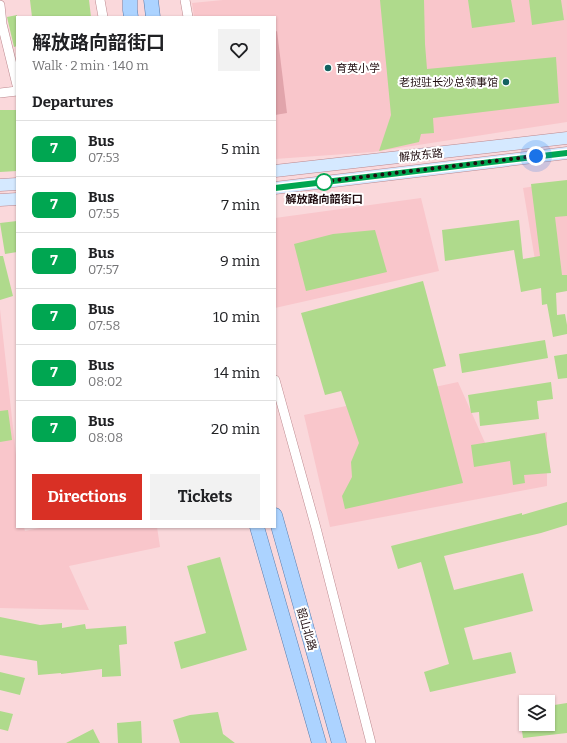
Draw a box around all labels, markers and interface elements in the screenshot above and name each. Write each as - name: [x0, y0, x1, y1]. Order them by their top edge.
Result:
- button: heart: [218, 29, 260, 71]
- text: 解放路向韶街口: [32, 31, 165, 54]
- text: Walk · 2 min · 140 m: [32, 58, 149, 73]
- place label: 育英小学: [336, 62, 380, 75]
- marker: 育英小学: [323, 63, 333, 73]
- place label: 老挝驻长沙总领事馆: [399, 76, 498, 89]
- marker: 老挝驻长沙总领事馆: [501, 77, 511, 87]
- text: Departures: [32, 93, 113, 111]
- text: Bus: [88, 132, 114, 150]
- text: 7: [50, 140, 58, 157]
- text: 5 min: [221, 140, 260, 158]
- your location: [526, 146, 546, 166]
- street label: 解放东路: [398, 147, 444, 164]
- text: 07:53: [88, 150, 120, 165]
- marker: 解放路向韶街口: [315, 173, 333, 191]
- text: Bus: [88, 188, 114, 206]
- place label: 解放路向韶街口: [286, 193, 363, 206]
- text: 7: [50, 196, 58, 213]
- text: 7 min: [221, 196, 260, 214]
- text: 07:55: [88, 206, 120, 221]
- text: Bus: [88, 244, 114, 262]
- text: 7: [50, 252, 58, 269]
- text: 9 min: [220, 252, 260, 270]
- text: 07:57: [88, 262, 119, 277]
- text: Bus: [88, 300, 114, 318]
- text: 7: [50, 308, 58, 325]
- text: 10 min: [213, 308, 260, 326]
- text: 07:58: [88, 318, 120, 333]
- text: Bus: [88, 356, 114, 374]
- text: 7: [50, 364, 58, 381]
- text: 14 min: [214, 364, 260, 382]
- text: 08:02: [88, 374, 122, 389]
- text: Bus: [88, 412, 114, 430]
- text: 7: [50, 420, 58, 437]
- text: 20 min: [211, 420, 260, 438]
- text: 08:08: [88, 430, 123, 445]
- button: Directions: [32, 474, 142, 520]
- button: Tickets: [150, 474, 260, 520]
- street label: 韶山北路: [294, 606, 319, 652]
- map controls: [519, 695, 555, 731]
- button: layers: [519, 695, 555, 731]

